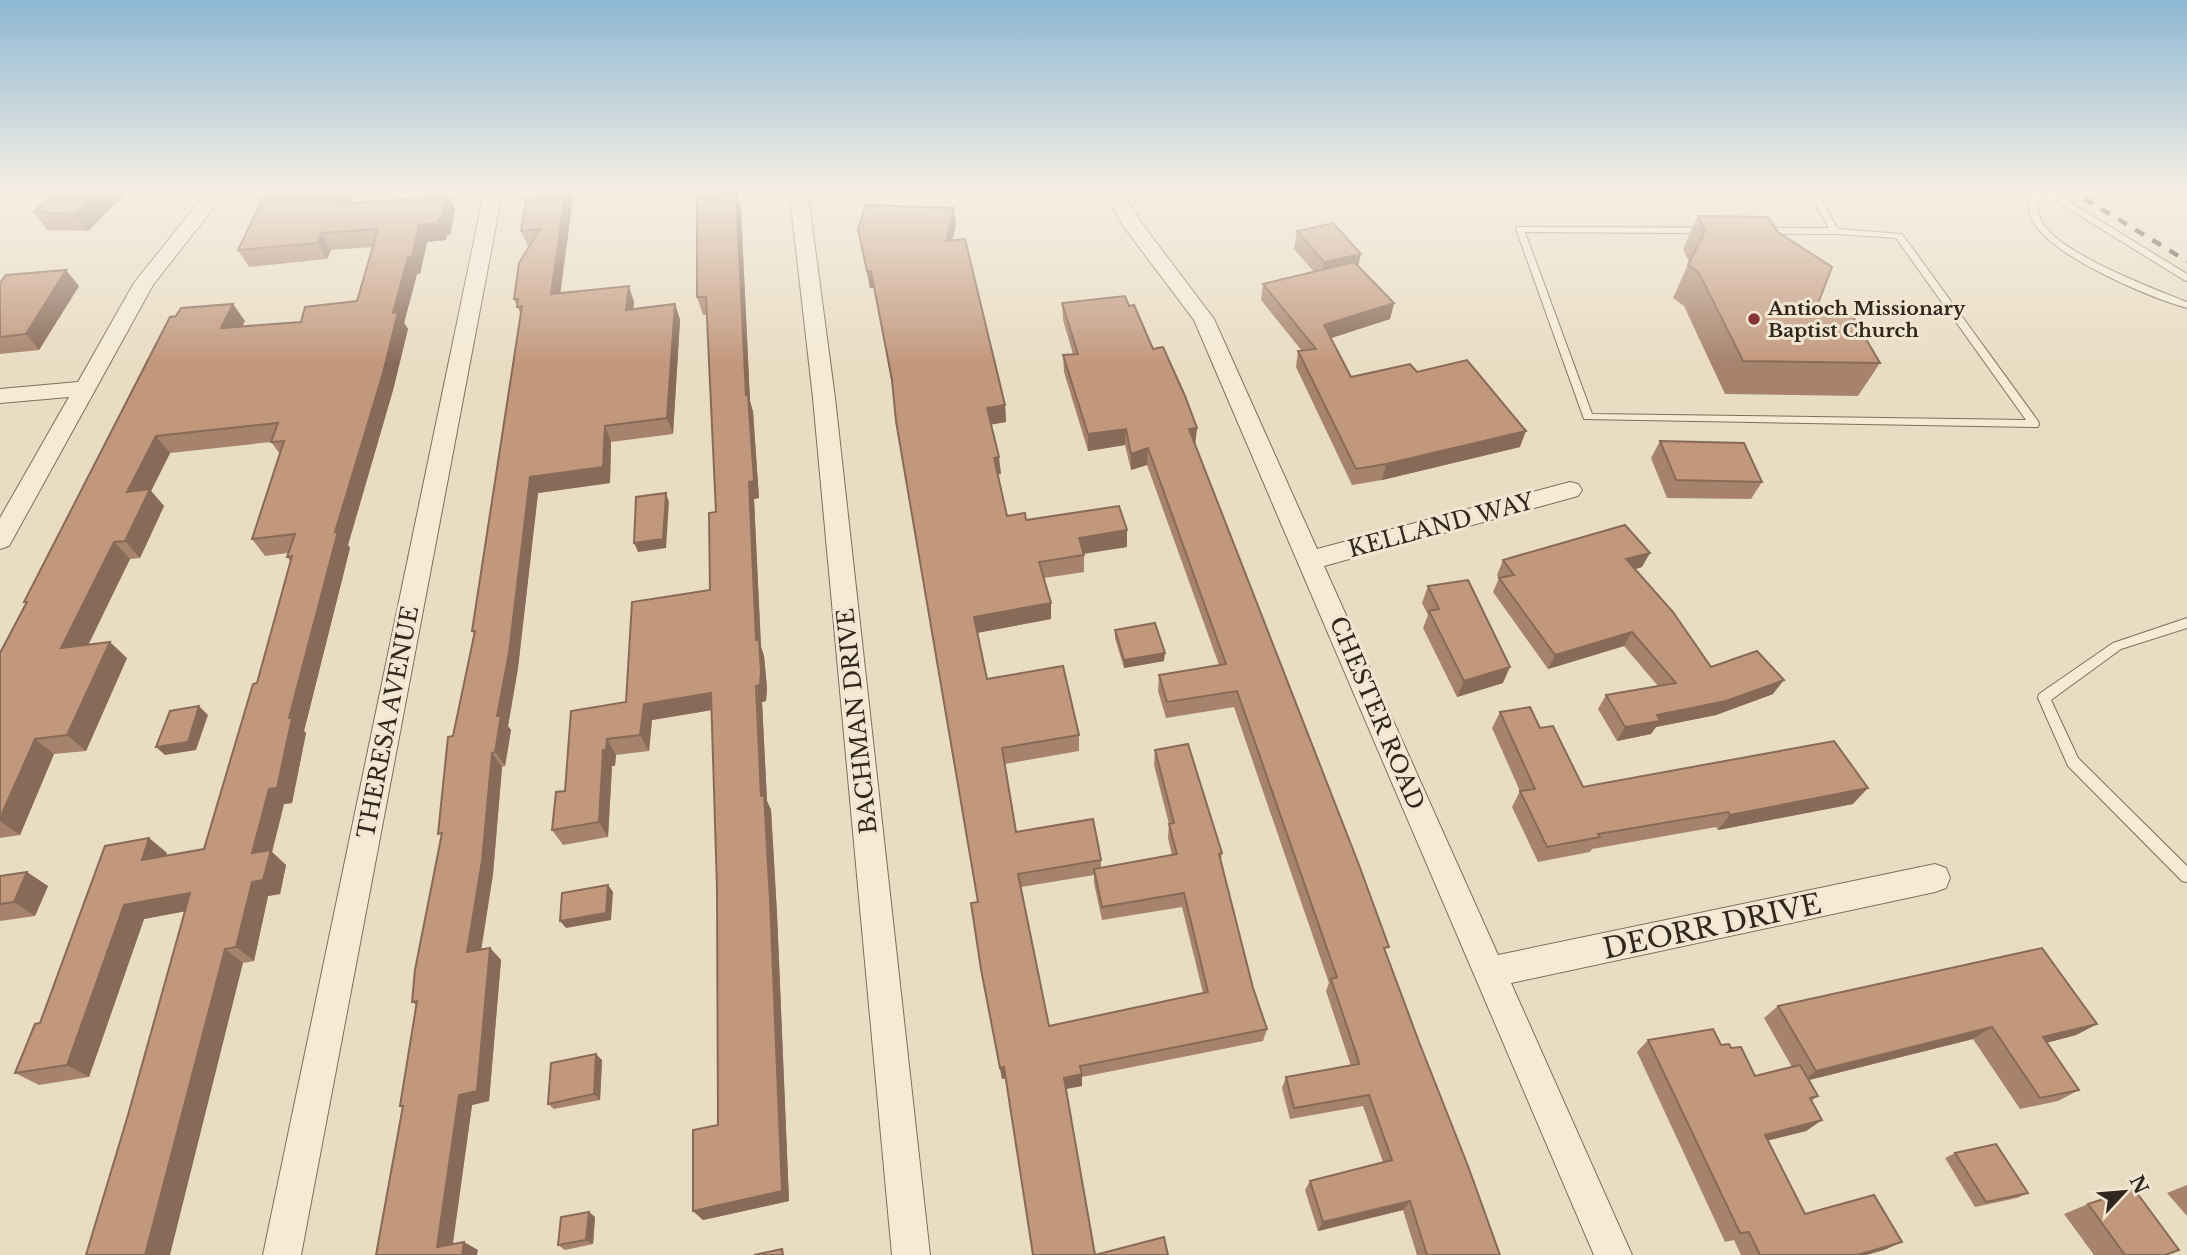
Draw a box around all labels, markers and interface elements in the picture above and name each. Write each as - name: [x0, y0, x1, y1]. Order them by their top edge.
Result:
- place label: Antioch Missionary Baptist Church: [1767, 297, 1966, 342]
- marker: Antioch Missionary Baptist Church: [1746, 311, 1762, 327]
- street label: KELLAND WAY: [1345, 487, 1537, 563]
- street label: THERESA AVENUE: [352, 603, 424, 841]
- street label: BACHMAN DRIVE: [831, 607, 883, 835]
- street label: CHESTER ROAD: [1324, 612, 1430, 814]
- street label: DEORR DRIVE: [1600, 886, 1825, 967]
- north arrow: [2089, 1157, 2159, 1227]
- text: N: [2125, 1172, 2153, 1198]

